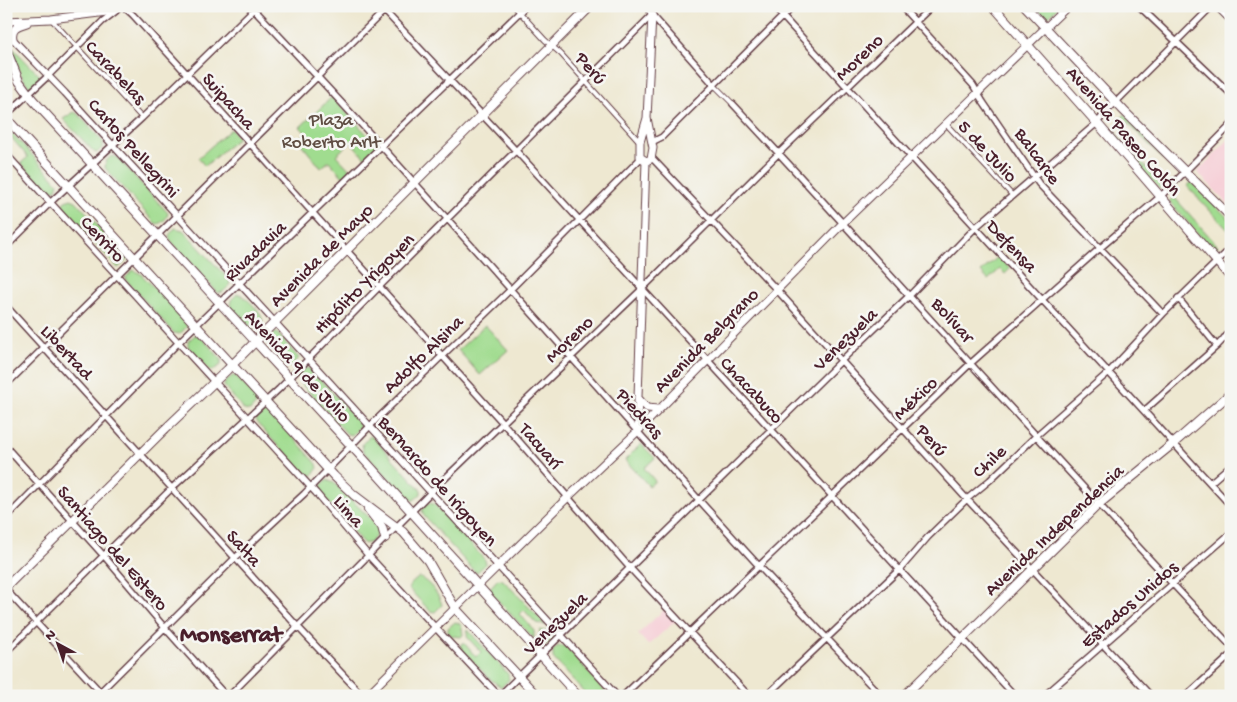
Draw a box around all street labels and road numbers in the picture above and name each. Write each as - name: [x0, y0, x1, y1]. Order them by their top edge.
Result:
- street label: Moreno: [831, 30, 890, 87]
- street label: Carabelas: [79, 36, 151, 111]
- street label: Perú: [568, 47, 610, 90]
- street label: Avenida Paseo Colón: [1060, 63, 1185, 202]
- street label: Suipacha: [196, 69, 260, 137]
- street label: Carlos Pellegrini: [82, 95, 183, 204]
- street label: 5 de Julio: [952, 116, 1021, 189]
- street label: Balcarce: [1007, 123, 1065, 190]
- street label: Avenida de Mayo: [266, 200, 379, 313]
- street label: Cerrito: [74, 212, 129, 269]
- street label: Defensa: [979, 215, 1042, 280]
- street label: Rivadavia: [220, 216, 293, 288]
- street label: Hipólito Yrigoyen: [310, 229, 421, 340]
- street label: Avenida Belgrano: [650, 284, 765, 399]
- street label: Bolívar: [924, 293, 979, 351]
- street label: Venezuela: [809, 303, 885, 378]
- street label: Avenida 9 de Julio: [238, 306, 354, 428]
- street label: Adolfo Alsina: [380, 311, 470, 399]
- street label: Moreno: [541, 312, 600, 369]
- street label: Libertad: [34, 321, 98, 387]
- street label: Chacabuco: [714, 353, 787, 430]
- street label: México: [889, 373, 944, 426]
- street label: Piedras: [609, 384, 668, 445]
- street label: Bernardo de Irigoyen: [371, 412, 501, 552]
- street label: Tacuarí: [512, 418, 567, 476]
- street label: Perú: [909, 420, 951, 462]
- street label: Chile: [968, 441, 1012, 484]
- street label: Avenida Independencia: [981, 460, 1131, 602]
- street label: Santiago del Estero: [51, 482, 172, 617]
- street label: Lima: [327, 491, 369, 534]
- street label: Salta: [220, 526, 266, 574]
- street label: Estados Unidos: [1077, 556, 1185, 654]
- street label: Venezuela: [519, 587, 595, 662]

